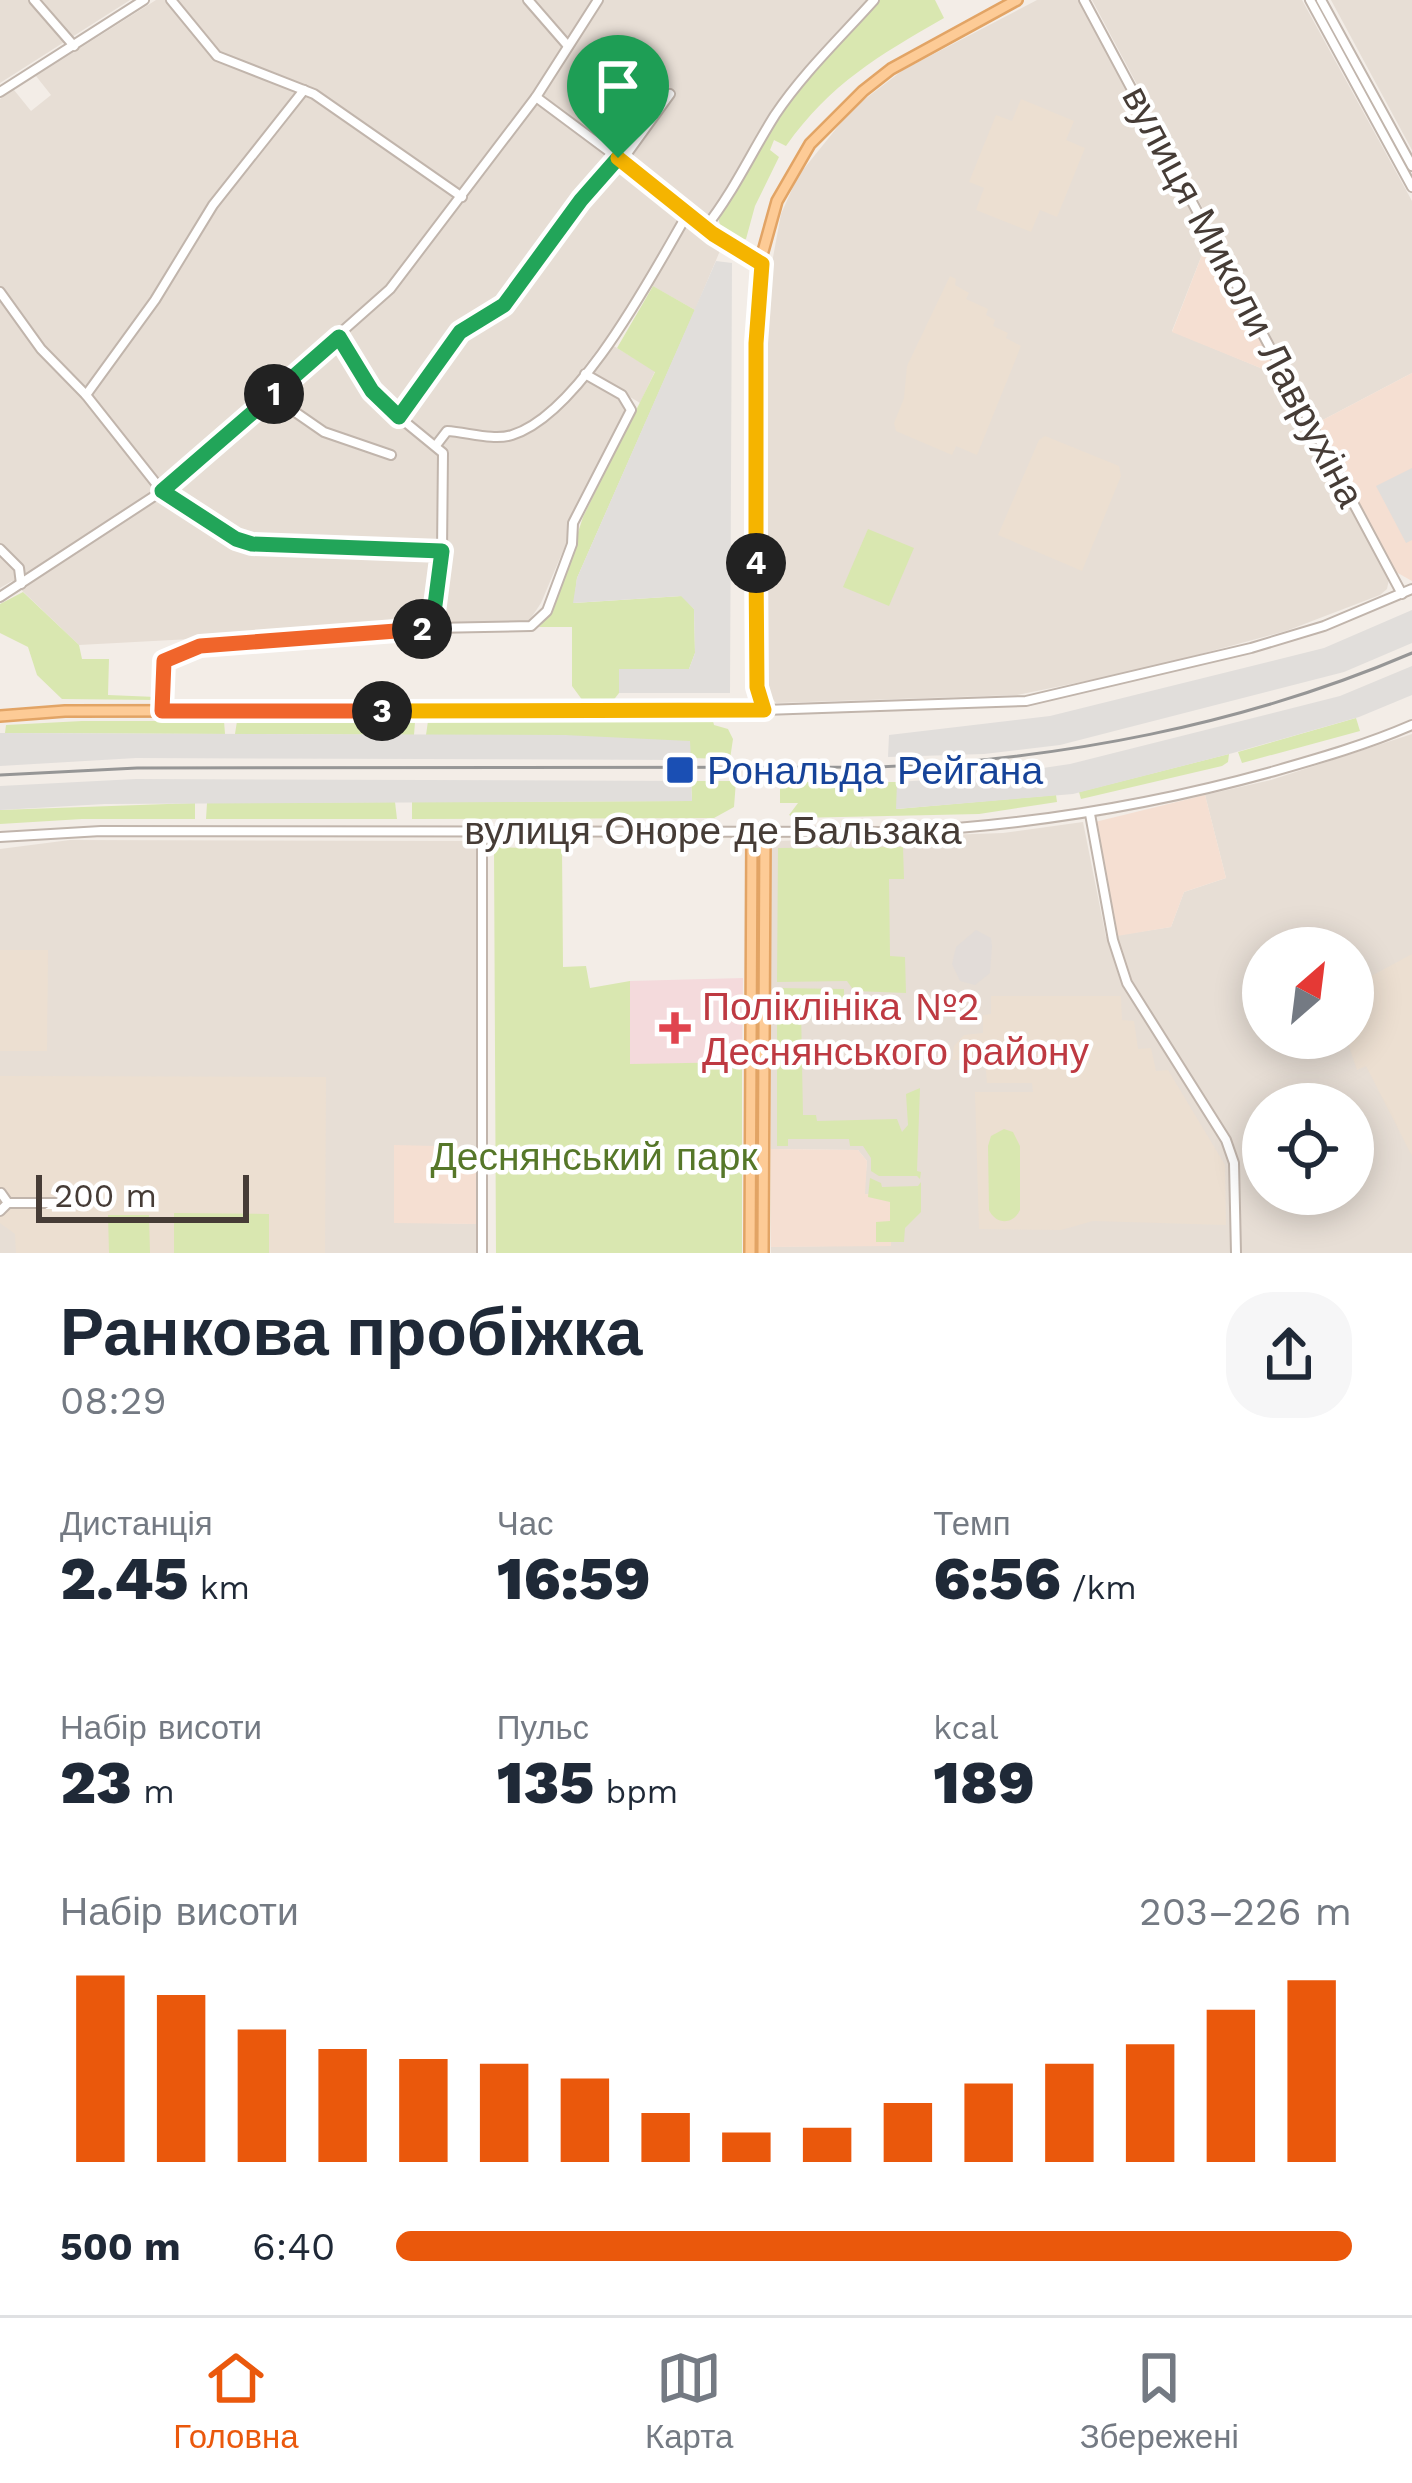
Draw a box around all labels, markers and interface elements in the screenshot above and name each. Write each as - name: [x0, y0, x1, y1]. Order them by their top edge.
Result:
- pin: [567, 35, 669, 158]
- icon: arrive: [585, 53, 651, 119]
- street label: вулиця Миколи Лаврухіна: [1113, 78, 1374, 515]
- pin: 1: [244, 364, 304, 424]
- text: 1: [267, 374, 281, 413]
- pin: 4: [726, 533, 786, 593]
- text: 4: [745, 543, 767, 582]
- pin: 2: [392, 599, 452, 659]
- text: 2: [412, 609, 432, 648]
- pin: 3: [352, 681, 412, 741]
- text: 3: [372, 691, 392, 730]
- place label: Рональда Рейгана: [707, 748, 1043, 793]
- marker: Рональда Рейгана: [664, 754, 696, 786]
- street label: вулиця Оноре де Бальзака: [464, 808, 962, 853]
- north arrow: [1242, 927, 1374, 1059]
- map controls: [1242, 927, 1374, 1215]
- place label: Поліклініка №2 Деснянського району: [702, 984, 1090, 1074]
- marker: Поліклініка №2 Деснянського району: [659, 1012, 691, 1044]
- button: locate: [1242, 1083, 1374, 1215]
- park label: Деснянський парк: [430, 1134, 758, 1179]
- scale bar: [36, 1169, 249, 1222]
- text: 200 m: [54, 1176, 157, 1215]
- button: share: [1226, 1292, 1352, 1418]
- text: Ранкова пробіжка: [60, 1294, 642, 1371]
- text: 08:29: [60, 1378, 167, 1423]
- text: Дистанція: [60, 1504, 213, 1543]
- text: Час: [497, 1504, 554, 1543]
- text: Темп: [933, 1504, 1011, 1543]
- text: 2.45: [60, 1543, 188, 1614]
- text: 16:59: [497, 1543, 651, 1614]
- text: 6:56: [933, 1543, 1061, 1614]
- text: km: [188, 1568, 250, 1607]
- text: /km: [1061, 1568, 1137, 1607]
- text: Набір висоти: [60, 1708, 262, 1747]
- text: Пульс: [497, 1708, 589, 1747]
- text: kcal: [933, 1708, 999, 1747]
- text: 23: [60, 1747, 132, 1818]
- text: 135: [497, 1747, 594, 1818]
- text: 189: [933, 1747, 1035, 1818]
- text: m: [132, 1772, 175, 1811]
- text: bpm: [594, 1772, 678, 1811]
- text: Набір висоти: [60, 1889, 299, 1934]
- text: 203–226 m: [1139, 1889, 1352, 1934]
- text: 500 m: [60, 2224, 181, 2269]
- text: 6:40: [252, 2224, 335, 2269]
- tab: Головна: [173, 2345, 299, 2456]
- tab: Карта: [645, 2345, 733, 2456]
- tab: Збережені: [1080, 2345, 1239, 2456]

